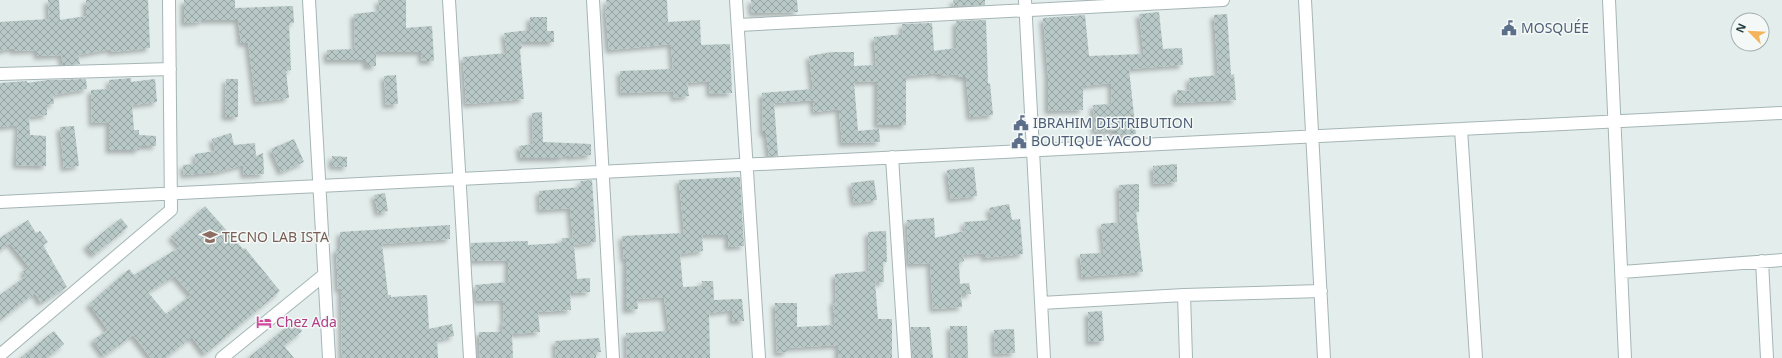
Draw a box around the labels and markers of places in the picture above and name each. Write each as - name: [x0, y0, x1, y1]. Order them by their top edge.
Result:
- place label: MOSQUÉE: [1521, 18, 1589, 37]
- public building icon: MOSQUÉE: [1500, 19, 1518, 37]
- place label: IBRAHIM DISTRIBUTION: [1033, 113, 1193, 132]
- public building icon: IBRAHIM DISTRIBUTION: [1012, 114, 1030, 132]
- place label: BOUTIQUE YACOU: [1031, 131, 1152, 150]
- public building icon: BOUTIQUE YACOU: [1010, 132, 1028, 150]
- place label: TECNO LAB ISTA: [222, 227, 329, 246]
- school or university icon: TECNO LAB ISTA: [201, 228, 219, 246]
- place label: Chez Ada: [276, 312, 337, 331]
- hotel icon: Chez Ada: [255, 313, 273, 331]

